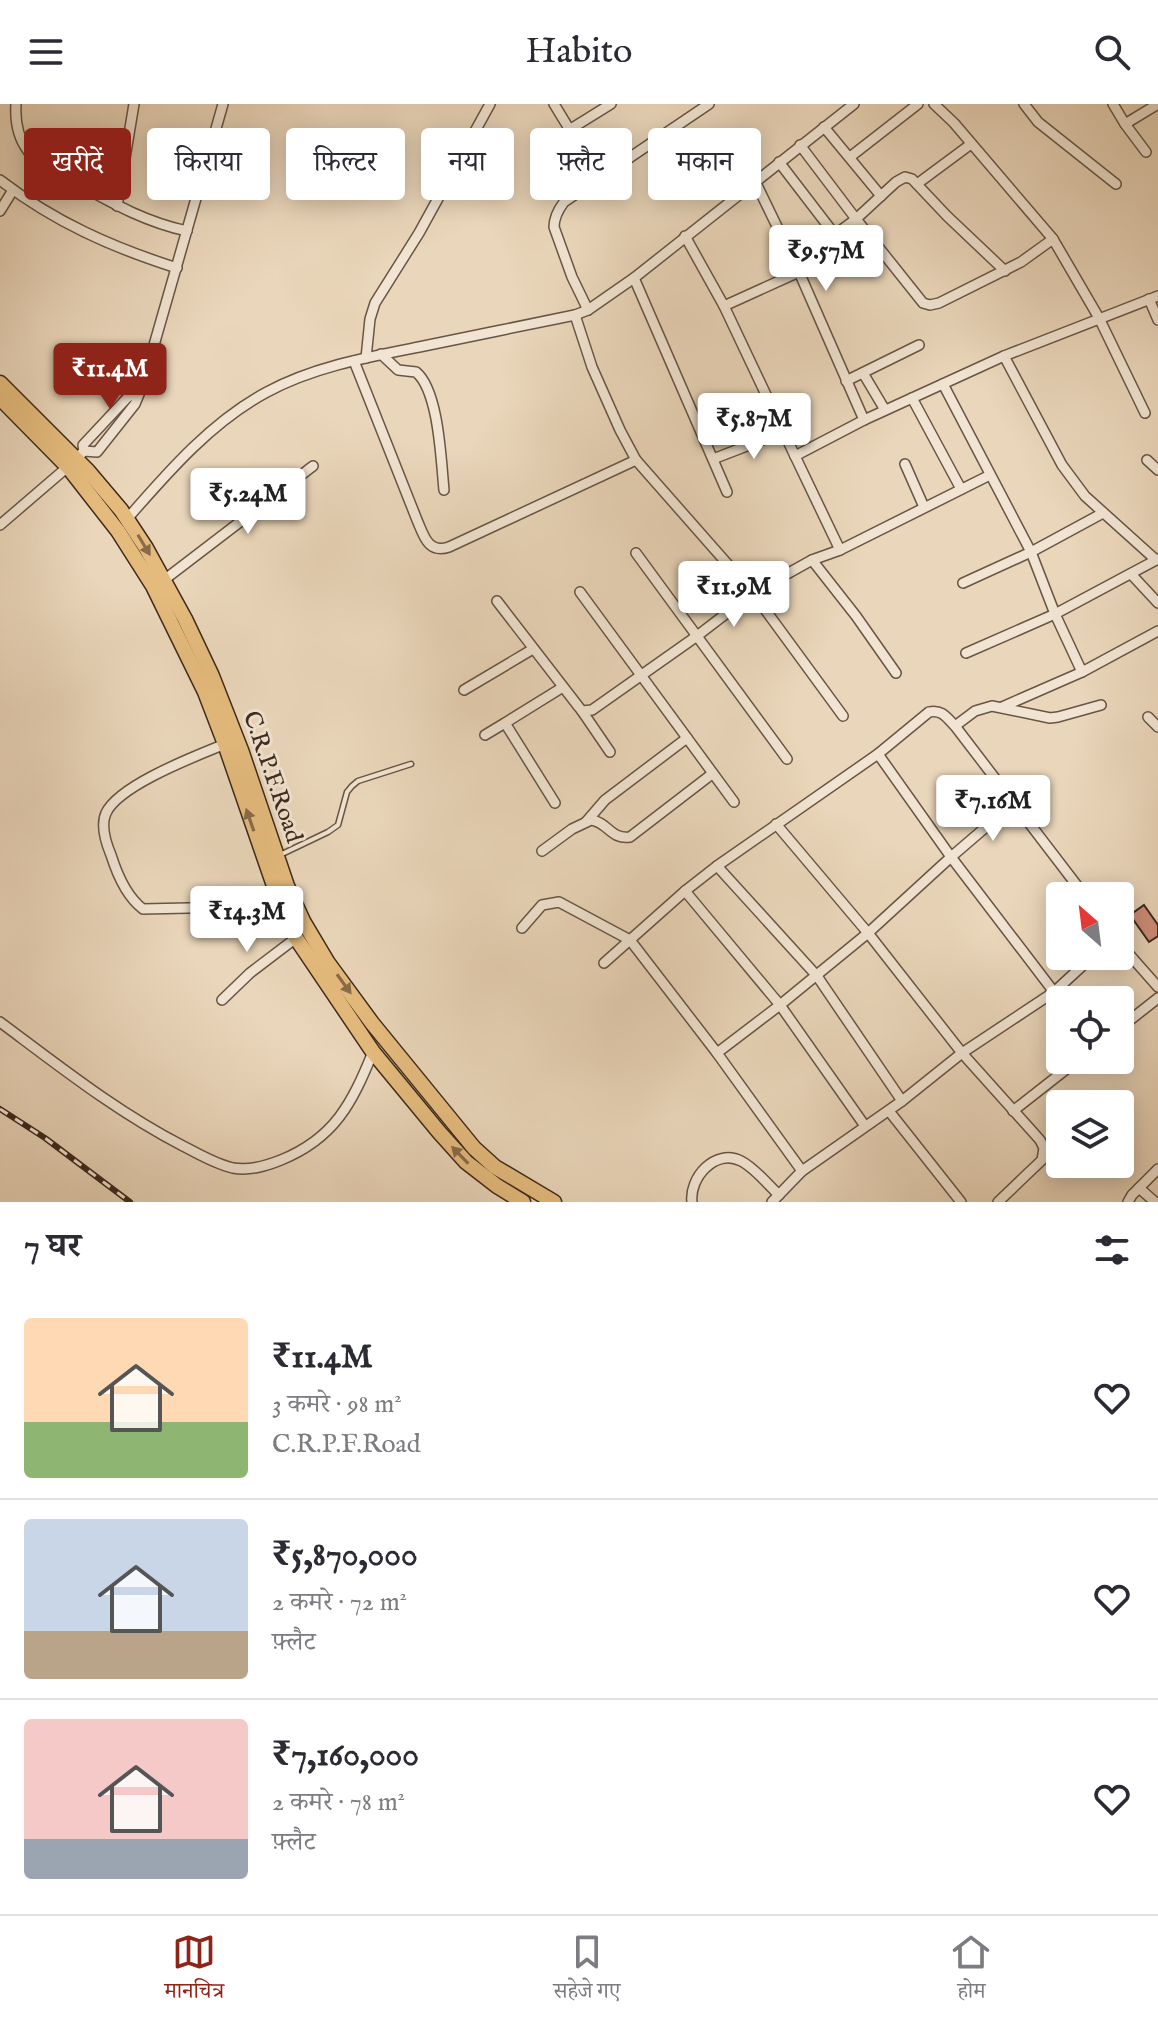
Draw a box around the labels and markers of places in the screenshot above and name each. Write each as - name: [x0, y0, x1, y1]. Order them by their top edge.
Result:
- pin: ₹9.57M: [761, 225, 891, 293]
- pin: ₹11.4M: [45, 343, 175, 411]
- pin: ₹5.87M: [689, 393, 819, 461]
- pin: ₹5.24M: [183, 468, 313, 536]
- pin: ₹11.9M: [669, 561, 799, 629]
- pin: ₹7.16M: [928, 775, 1058, 843]
- pin: ₹14.3M: [182, 886, 312, 954]

